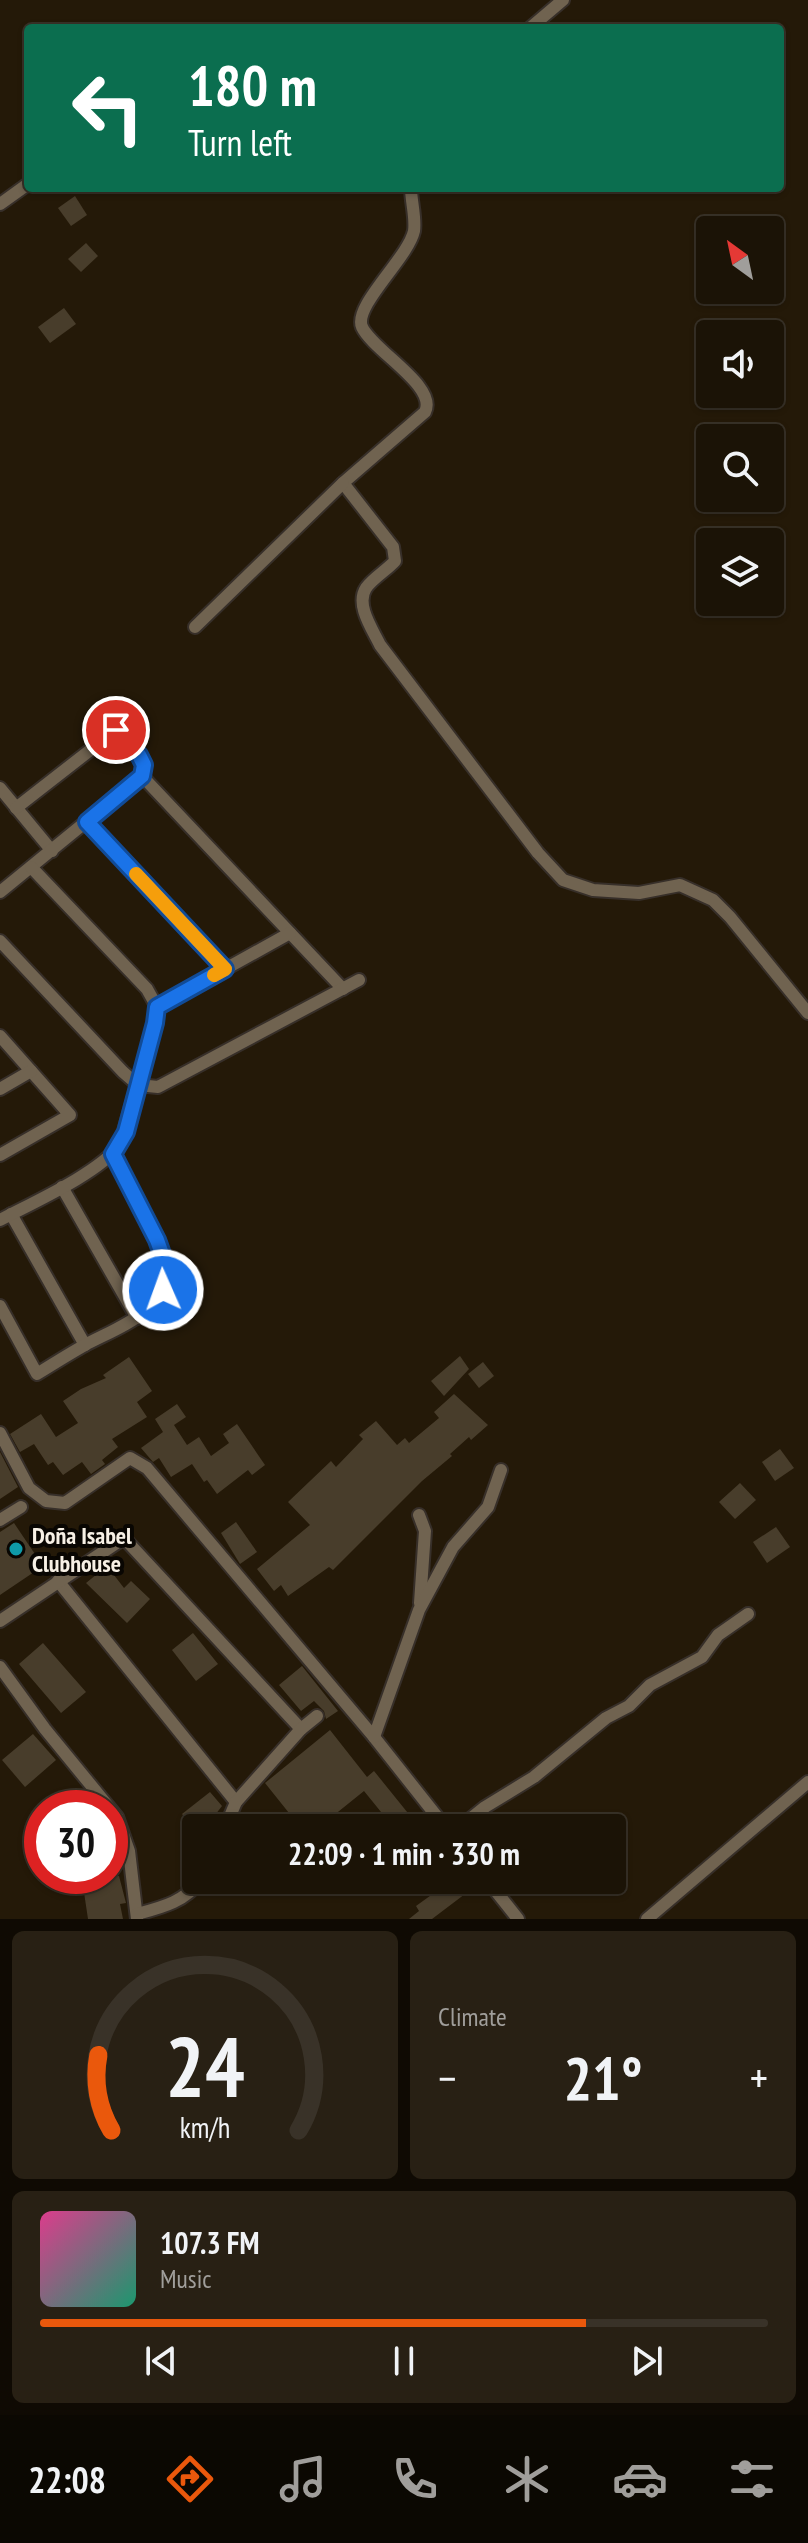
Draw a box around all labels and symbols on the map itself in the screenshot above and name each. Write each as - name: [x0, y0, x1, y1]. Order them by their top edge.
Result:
- north arrow: [696, 216, 784, 304]
- pin: [82, 696, 150, 764]
- position arrow: [121, 1248, 205, 1332]
- place label: Doña Isabel Clubhouse: [32, 1520, 132, 1579]
- marker: Doña Isabel Clubhouse: [7, 1540, 25, 1558]
- speed limit sign: 30: [24, 1790, 128, 1894]

